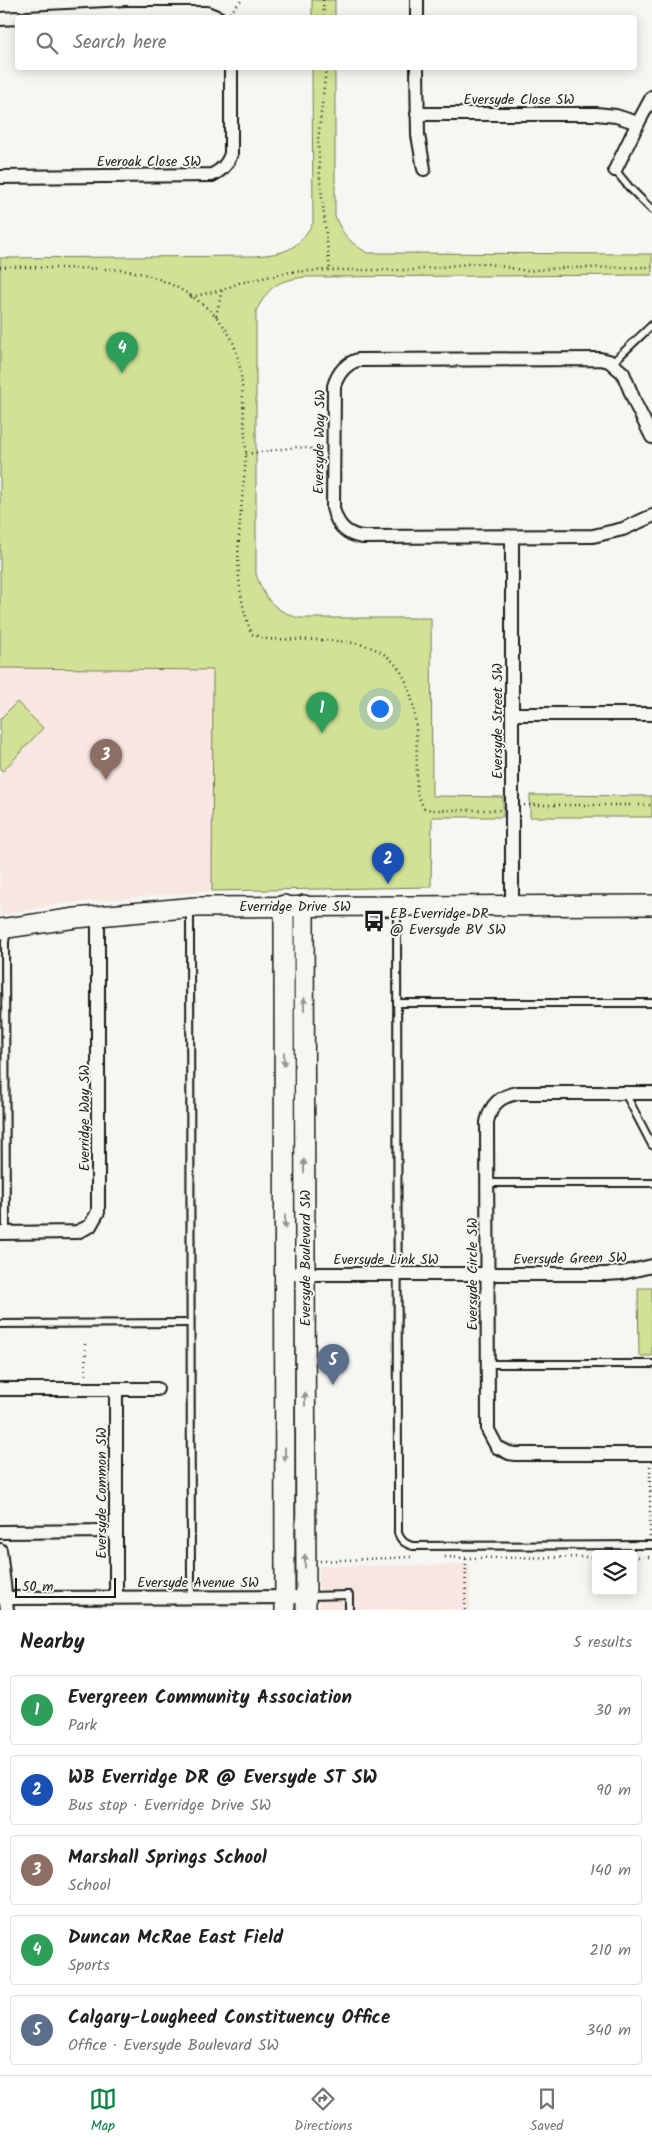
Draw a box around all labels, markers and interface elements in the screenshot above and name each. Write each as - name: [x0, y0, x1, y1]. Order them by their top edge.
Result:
- search box: [15, 15, 637, 70]
- text: Search here: [73, 28, 167, 58]
- icon: search: [33, 29, 61, 57]
- street label: Eversyde Close SW: [464, 89, 574, 111]
- street label: Everoak Close SW: [97, 151, 201, 173]
- pin: 4: [106, 332, 138, 373]
- street label: Eversyde Way SW: [308, 390, 332, 494]
- street label: Eversyde Street SW: [487, 663, 509, 779]
- pin: 1: [306, 692, 338, 733]
- your location: [367, 696, 393, 722]
- pin: 3: [90, 739, 122, 780]
- pin: 2: [372, 843, 404, 884]
- street label: Everridge Drive SW: [239, 896, 351, 918]
- place label: EB Everridge DR @ Eversyde BV SW: [390, 903, 506, 941]
- bus stop icon: EB Everridge DR @ Eversyde BV SW: [361, 908, 387, 934]
- one-way arrow: [300, 996, 308, 1012]
- one-way arrow: [280, 1051, 288, 1067]
- street label: Everridge Way SW: [74, 1065, 96, 1171]
- one-way arrow: [300, 1158, 308, 1174]
- street label: Eversyde Boulevard SW: [295, 1190, 317, 1326]
- one-way arrow: [281, 1214, 289, 1230]
- street label: Eversyde Circle SW: [462, 1218, 484, 1330]
- street label: Eversyde Green SW: [513, 1247, 627, 1271]
- street label: Eversyde Link SW: [333, 1249, 439, 1271]
- pin: 5: [317, 1344, 349, 1385]
- one-way arrow: [301, 1391, 309, 1407]
- street label: Eversyde Common SW: [91, 1427, 113, 1559]
- one-way arrow: [281, 1446, 289, 1462]
- map controls: [592, 1550, 637, 1595]
- button: layers: [592, 1550, 637, 1595]
- one-way arrow: [301, 1553, 309, 1569]
- street label: Eversyde Avenue SW: [137, 1572, 259, 1594]
- scale bar: [15, 1575, 116, 1598]
- text: 50 m: [22, 1576, 53, 1598]
- text: Nearby: [20, 1626, 85, 1659]
- text: 5 results: [573, 1630, 632, 1655]
- text: Evergreen Community Association: [68, 1683, 352, 1713]
- text: 1: [35, 1698, 39, 1723]
- text: 30 m: [595, 1698, 631, 1723]
- text: Park: [68, 1713, 97, 1738]
- text: WB Everridge DR @ Eversyde ST SW: [68, 1763, 377, 1793]
- text: 2: [32, 1778, 42, 1803]
- text: 90 m: [596, 1778, 631, 1803]
- text: Bus stop · Everridge Drive SW: [68, 1793, 271, 1818]
- text: Marshall Springs School: [68, 1843, 267, 1873]
- text: 3: [33, 1858, 41, 1883]
- text: 140 m: [590, 1858, 631, 1883]
- text: School: [68, 1873, 111, 1898]
- text: Duncan McRae East Field: [68, 1923, 283, 1953]
- text: 4: [33, 1938, 41, 1963]
- text: 210 m: [590, 1938, 631, 1963]
- text: Sports: [68, 1953, 110, 1978]
- text: Calgary-Lougheed Constituency Office: [68, 2003, 390, 2033]
- text: 5: [33, 2018, 41, 2043]
- text: 340 m: [586, 2018, 631, 2043]
- text: Office · Eversyde Boulevard SW: [68, 2033, 279, 2058]
- tab: Map: [89, 2085, 117, 2137]
- tab: Directions: [294, 2085, 352, 2137]
- tab: Saved: [530, 2085, 563, 2137]

